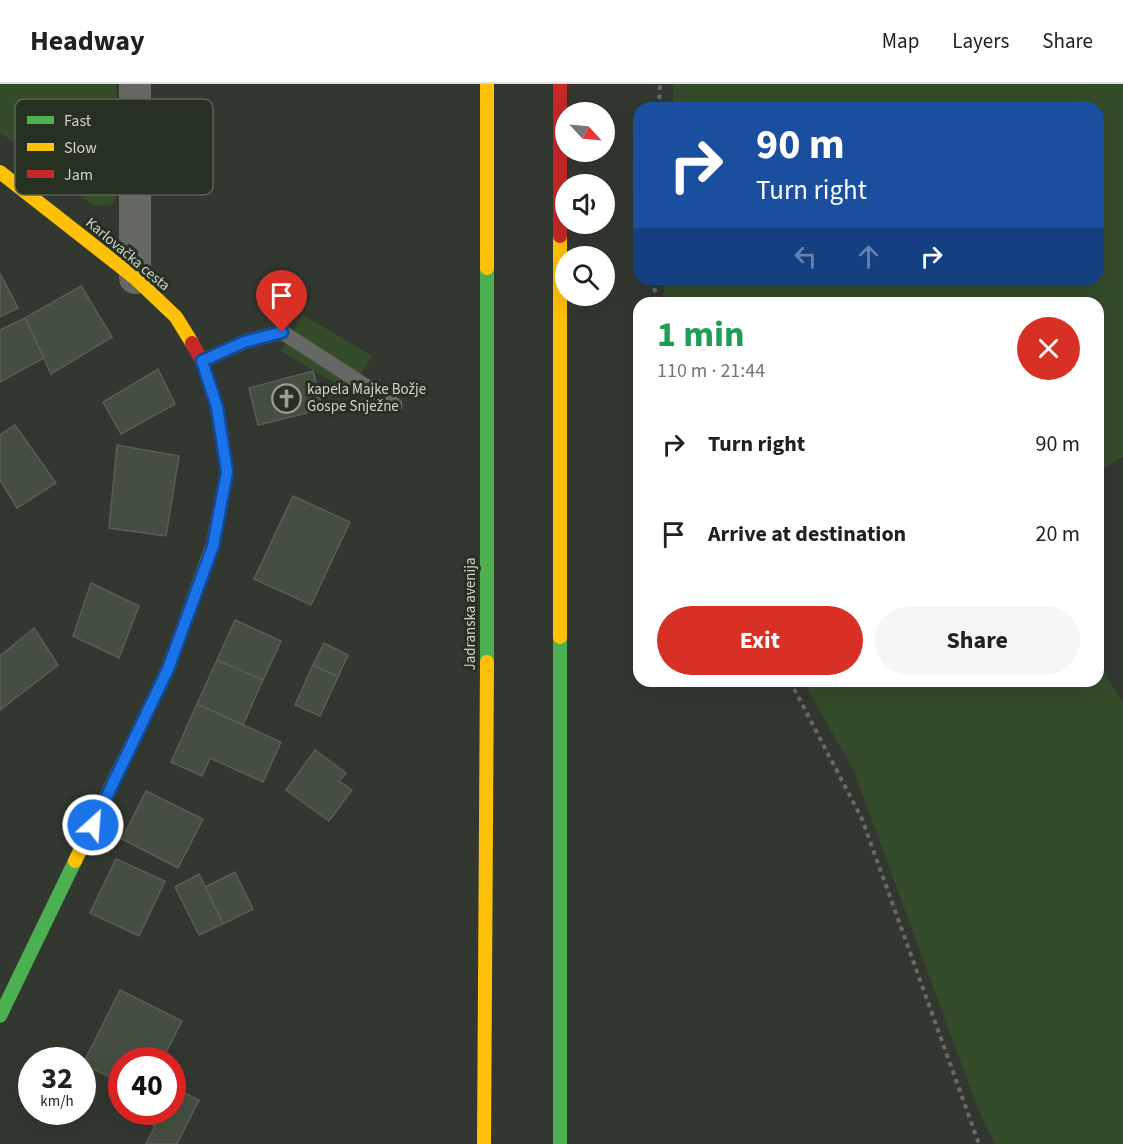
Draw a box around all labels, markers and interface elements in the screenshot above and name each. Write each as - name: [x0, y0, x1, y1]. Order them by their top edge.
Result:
- text: Headway: [30, 21, 145, 61]
- text: Map: [882, 26, 919, 56]
- text: Layers: [952, 26, 1009, 56]
- text: Share: [1042, 26, 1093, 56]
- legend: [15, 99, 213, 195]
- north arrow: [555, 102, 615, 162]
- map controls: [555, 102, 615, 306]
- text: Fast: [64, 110, 92, 132]
- text: 90 m: [756, 115, 845, 175]
- icon: right: [657, 126, 735, 204]
- text: Slow: [64, 137, 97, 159]
- text: Jam: [64, 164, 93, 186]
- text: Turn right: [756, 171, 867, 210]
- button: sound: [555, 174, 615, 234]
- street label: Karlovačka cesta: [81, 213, 174, 296]
- icon: left: [789, 240, 822, 273]
- icon: ahead: [852, 240, 885, 273]
- icon: right: [915, 240, 948, 273]
- button: search: [555, 246, 615, 306]
- pin: [256, 270, 307, 332]
- icon: arrive: [265, 279, 298, 312]
- text: 1 min: [657, 309, 745, 360]
- button: close: [1017, 317, 1080, 380]
- text: 110 m · 21:44: [657, 357, 765, 385]
- place label: kapela Majke Božje Gospe Snježne: [307, 379, 426, 417]
- church icon: kapela Majke Božje Gospe Snježne: [270, 382, 302, 414]
- icon: right: [657, 428, 690, 461]
- text: Turn right: [708, 428, 805, 460]
- text: 90 m: [1035, 428, 1080, 460]
- icon: arrive: [657, 518, 690, 551]
- text: Arrive at destination: [708, 518, 906, 550]
- text: 20 m: [1035, 518, 1080, 550]
- street label: Jadranska avenija: [460, 558, 481, 670]
- button: Exit: [657, 606, 863, 675]
- button: Share: [875, 606, 1080, 675]
- position arrow: [61, 793, 125, 857]
- speed limit sign: 40: [108, 1047, 186, 1125]
- text: 32: [41, 1057, 73, 1100]
- text: km/h: [40, 1091, 74, 1112]

